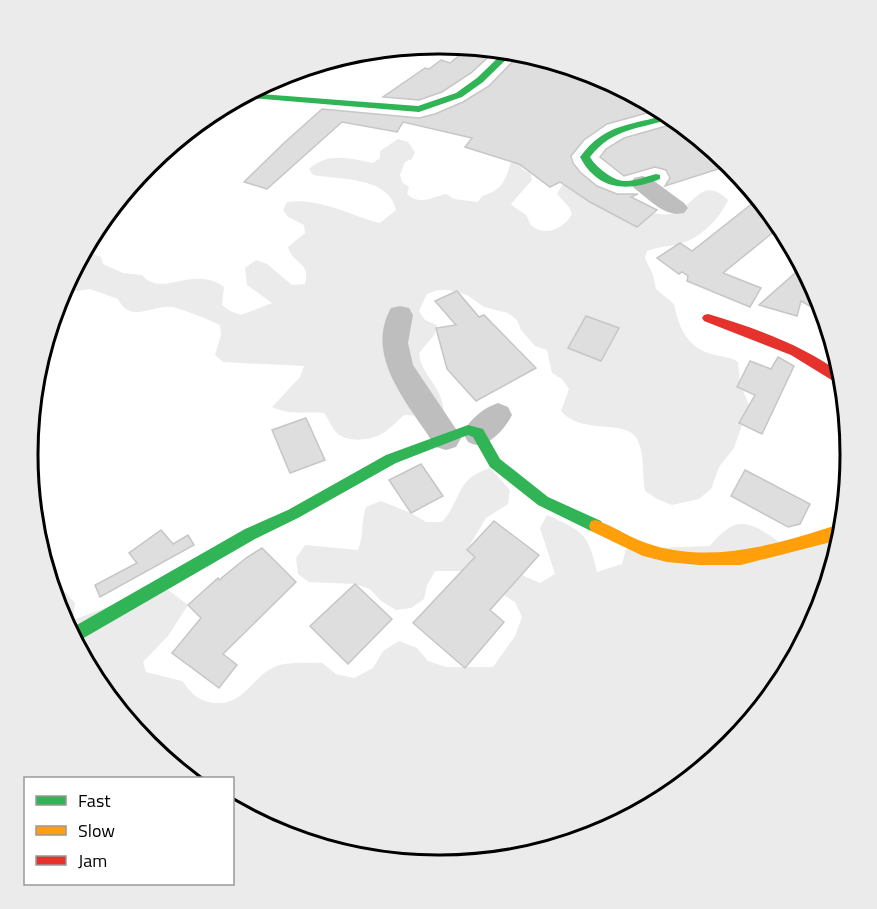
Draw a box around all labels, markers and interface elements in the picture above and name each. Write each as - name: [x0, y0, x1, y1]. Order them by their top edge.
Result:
- legend: [24, 777, 234, 885]
- text: Fast: [78, 787, 111, 814]
- text: Slow: [78, 817, 115, 844]
- text: Jam: [78, 847, 107, 874]

